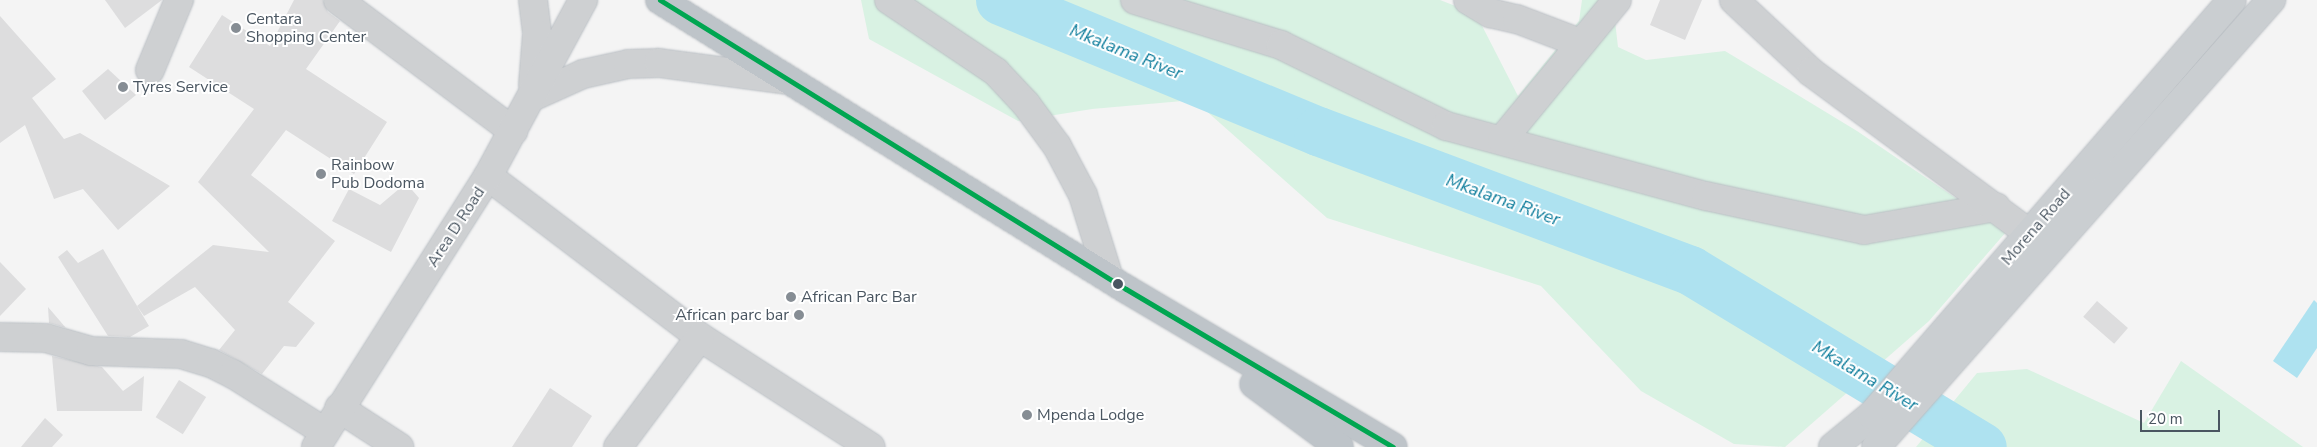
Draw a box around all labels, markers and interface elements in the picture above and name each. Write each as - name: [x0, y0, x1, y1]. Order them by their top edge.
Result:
- place label: Centara Shopping Center: [246, 9, 366, 47]
- water label: Mkalama River: [1066, 20, 1186, 84]
- marker: Centara Shopping Center: [230, 22, 242, 34]
- place label: Tyres Service: [133, 77, 228, 97]
- marker: Tyres Service: [117, 81, 129, 93]
- place label: Rainbow Pub Dodoma: [331, 155, 425, 193]
- marker: Rainbow Pub Dodoma: [315, 168, 327, 180]
- water label: Mkalama River: [1443, 169, 1563, 231]
- street label: Area D Road: [423, 183, 489, 271]
- street label: Morena Road: [1997, 185, 2075, 269]
- unlabelled marker: [1113, 279, 1123, 289]
- place label: African Parc Bar: [801, 287, 917, 307]
- marker: African Parc Bar: [785, 291, 797, 303]
- place label: African parc bar: [675, 305, 789, 325]
- marker: African parc bar: [793, 309, 805, 321]
- water label: Mkalama River: [1808, 336, 1922, 416]
- scale bar: [2142, 400, 2222, 432]
- place label: Mpenda Lodge: [1037, 405, 1144, 425]
- marker: Mpenda Lodge: [1021, 409, 1033, 421]
- text: 20 m: [2148, 409, 2183, 429]

